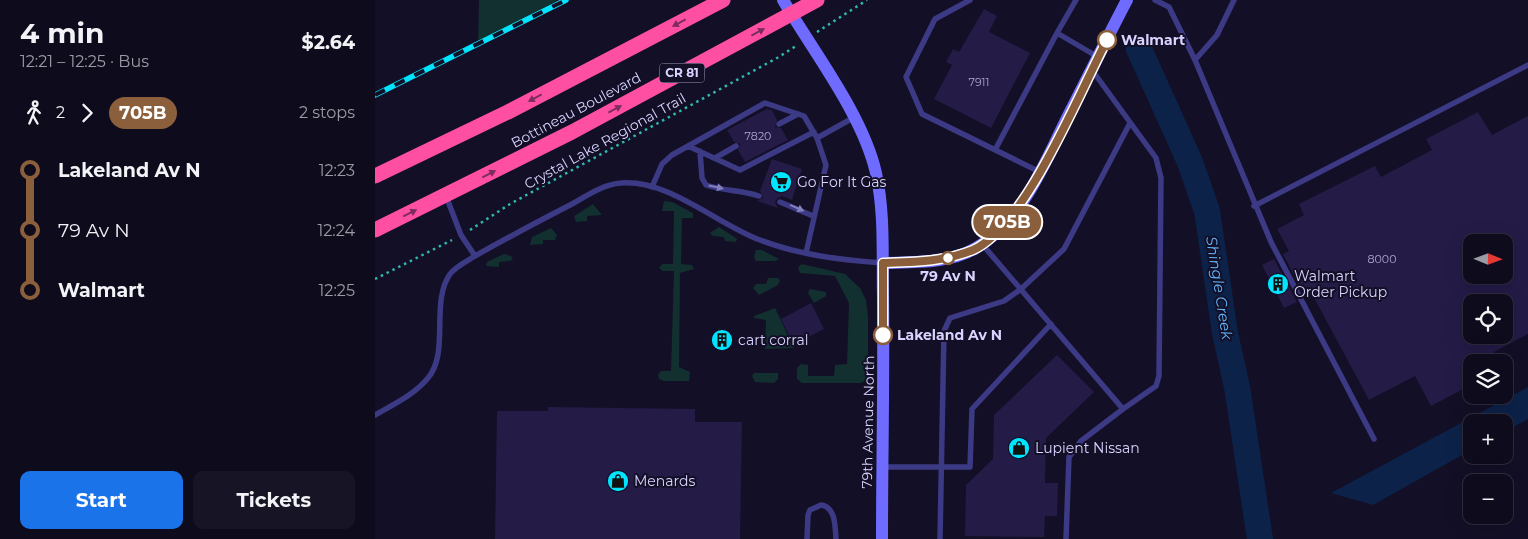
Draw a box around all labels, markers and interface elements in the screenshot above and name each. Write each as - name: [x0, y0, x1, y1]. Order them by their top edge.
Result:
- text: 4 min: [20, 16, 104, 50]
- one-way arrow: [672, 19, 687, 27]
- one-way arrow: [752, 27, 765, 36]
- marker: Walmart: [1097, 30, 1117, 50]
- text: $2.64: [302, 31, 355, 54]
- place label: Walmart: [1121, 31, 1185, 49]
- text: 12:21 – 12:25 · Bus: [20, 52, 149, 71]
- road number: CR 81: [659, 64, 705, 82]
- street label: Bottineau Boulevard: [508, 68, 644, 152]
- house number: 7911: [968, 75, 990, 89]
- street label: Crystal Lake Regional Trail: [521, 89, 689, 193]
- one-way arrow: [528, 94, 543, 102]
- icon: walk: [20, 99, 48, 127]
- icon: forward: [73, 99, 101, 127]
- text: 705B: [119, 102, 167, 124]
- text: 2: [56, 103, 65, 122]
- text: 2 stops: [299, 103, 355, 122]
- one-way arrow: [608, 105, 623, 113]
- house number: 7820: [745, 129, 771, 143]
- text: Lakeland Av N: [58, 159, 201, 182]
- text: 12:23: [319, 161, 355, 180]
- one-way arrow: [482, 170, 496, 178]
- supermarket icon: Go For It Gas: [769, 170, 793, 194]
- place label: Go For It Gas: [797, 173, 887, 191]
- one-way arrow: [708, 183, 723, 191]
- one-way arrow: [790, 205, 804, 213]
- line badge: 705B: [972, 206, 1042, 238]
- one-way arrow: [403, 209, 418, 217]
- text: 705B: [983, 211, 1031, 233]
- text: 79 Av N: [58, 219, 130, 242]
- text: 12:24: [317, 221, 355, 240]
- north arrow: [1463, 234, 1513, 284]
- map controls: [1463, 234, 1513, 524]
- water label: Shingle Creek: [1202, 235, 1237, 342]
- marker: 79 Av N: [941, 251, 955, 265]
- house number: 8000: [1368, 252, 1396, 266]
- place label: 79 Av N: [920, 267, 976, 285]
- place label: Walmart Order Pickup: [1294, 267, 1387, 301]
- building icon: Walmart Order Pickup: [1266, 272, 1290, 296]
- text: Walmart: [58, 279, 145, 302]
- text: 12:25: [319, 281, 355, 300]
- button: locate: [1463, 294, 1513, 344]
- marker: Lakeland Av N: [873, 325, 893, 345]
- place label: Lakeland Av N: [897, 326, 1002, 344]
- building icon: cart corral: [710, 328, 734, 352]
- place label: cart corral: [738, 331, 808, 349]
- button: layers: [1463, 354, 1513, 404]
- street label: 79th Avenue North: [858, 355, 878, 489]
- button: +: [1463, 414, 1513, 464]
- shop icon: Lupient Nissan: [1007, 436, 1031, 460]
- place label: Lupient Nissan: [1035, 439, 1140, 457]
- shop icon: Menards: [606, 469, 630, 493]
- button: Start: [20, 471, 183, 529]
- button: Tickets: [193, 471, 355, 529]
- place label: Menards: [634, 472, 695, 490]
- button: −: [1463, 474, 1513, 524]

